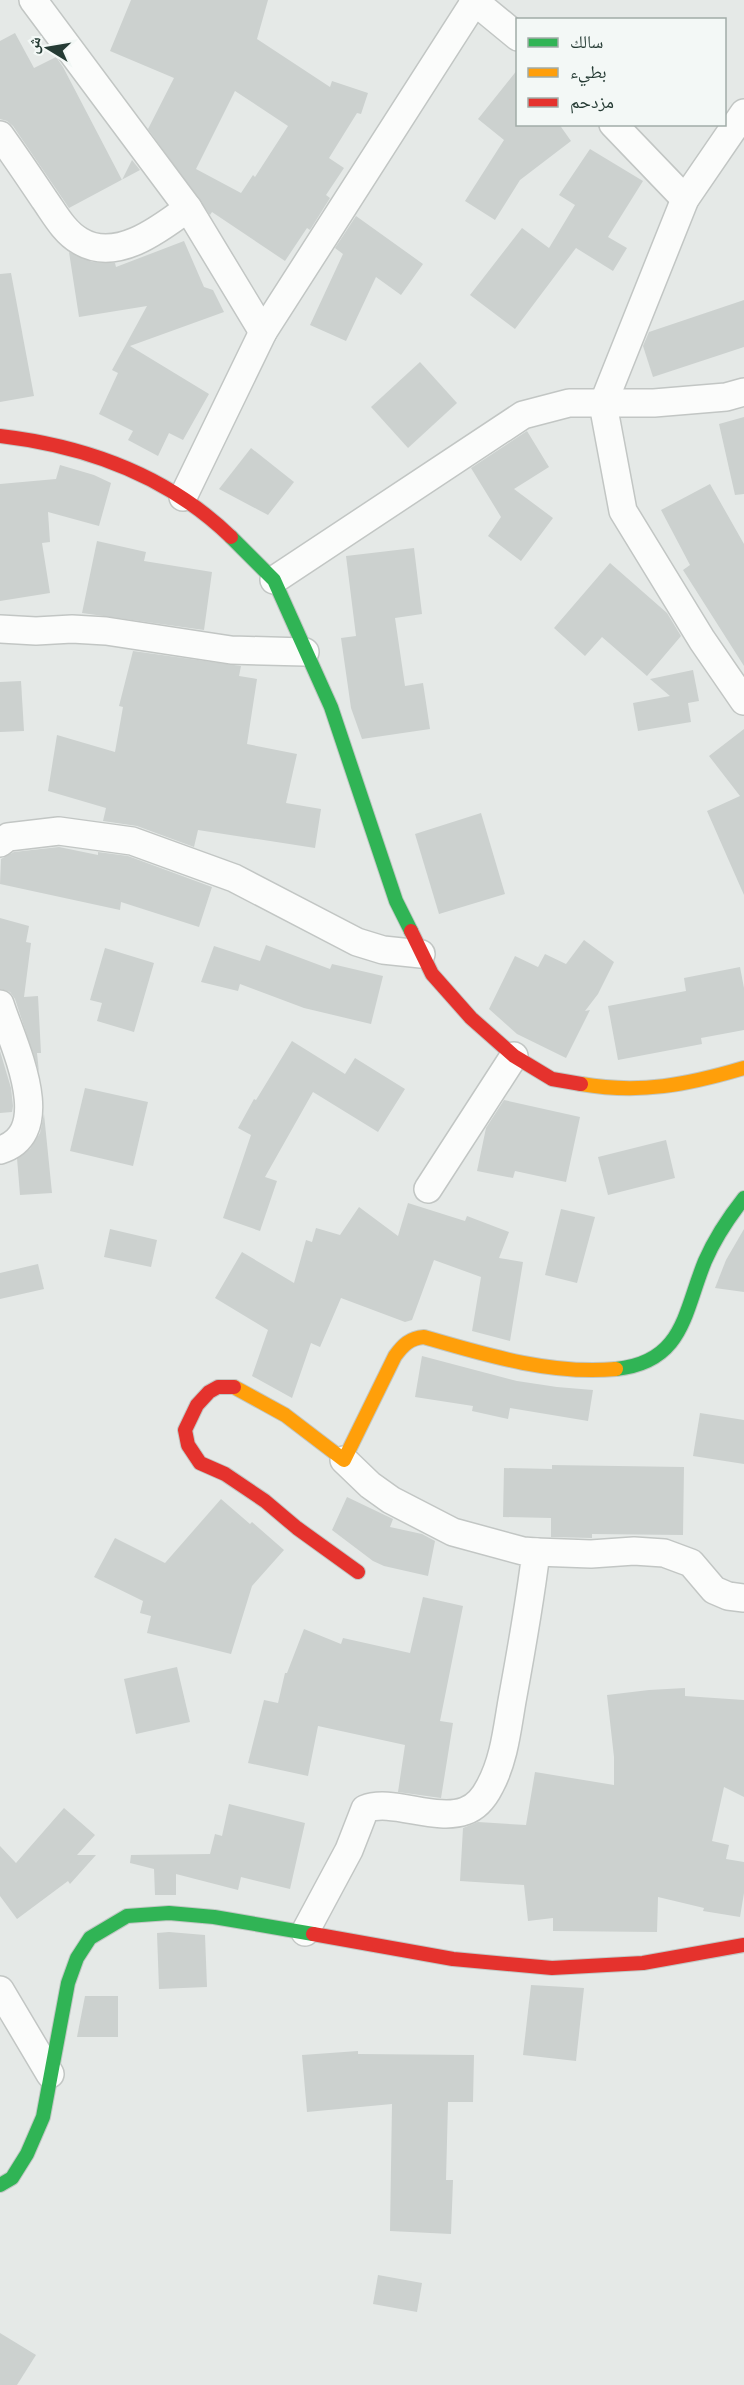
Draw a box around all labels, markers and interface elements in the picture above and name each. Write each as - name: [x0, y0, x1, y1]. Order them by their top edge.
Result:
- north arrow: [18, 18, 78, 78]
- legend: [516, 18, 726, 126]
- text: سالك: [570, 32, 603, 53]
- text: ش: [24, 35, 46, 56]
- text: بطيء: [570, 62, 607, 87]
- text: مزدحم: [570, 92, 614, 114]

